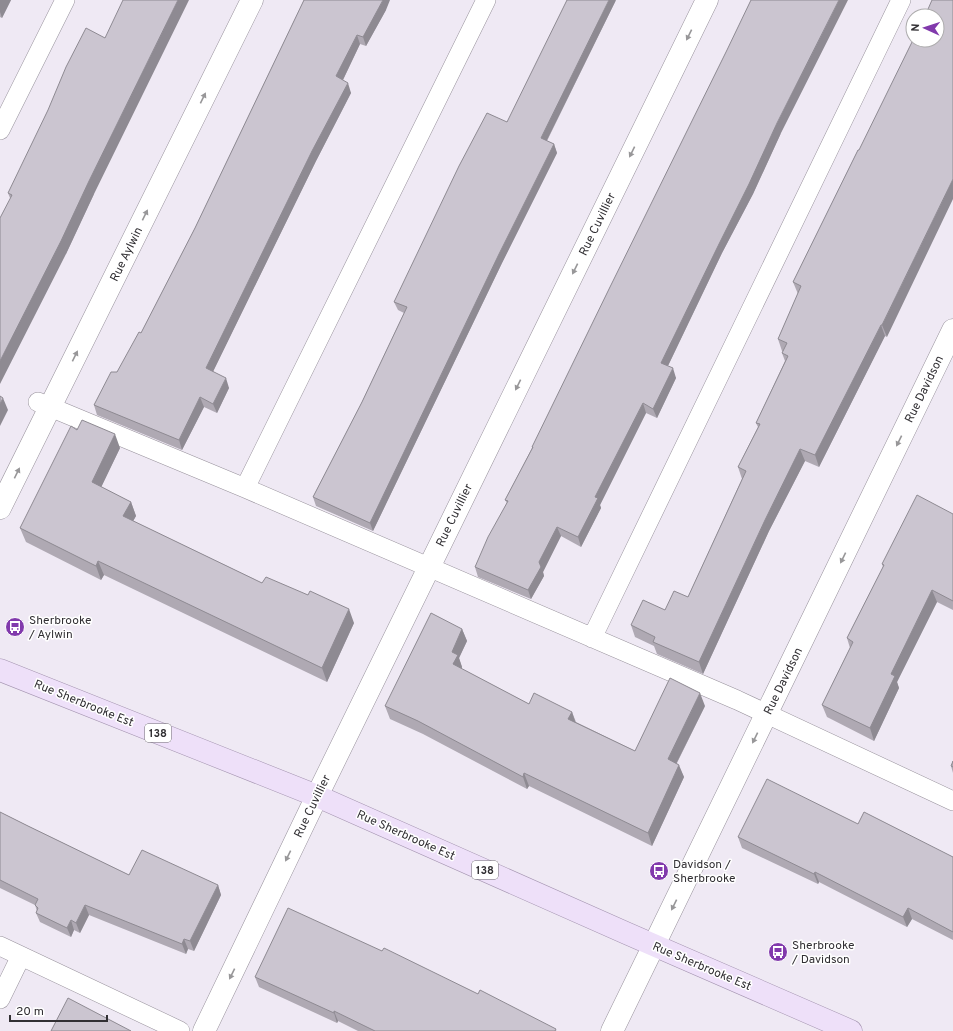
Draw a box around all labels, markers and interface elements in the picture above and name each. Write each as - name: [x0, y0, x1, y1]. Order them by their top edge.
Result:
- north arrow: [905, 8, 945, 48]
- text: N: [909, 23, 923, 32]
- one-way arrow: [686, 29, 692, 41]
- one-way arrow: [200, 93, 206, 104]
- one-way arrow: [629, 146, 635, 158]
- street label: Rue Cuvillier: [576, 190, 620, 259]
- one-way arrow: [142, 209, 148, 221]
- street label: Rue Aylwin: [107, 225, 147, 284]
- one-way arrow: [572, 263, 578, 274]
- one-way arrow: [72, 351, 78, 362]
- street label: Rue Davidson: [902, 353, 948, 426]
- one-way arrow: [515, 380, 521, 391]
- one-way arrow: [896, 435, 902, 446]
- one-way arrow: [14, 467, 20, 479]
- street label: Rue Cuvillier: [433, 481, 477, 550]
- one-way arrow: [840, 552, 846, 563]
- place label: Sherbrooke / Aylwin: [28, 613, 91, 643]
- bus stop icon: Sherbrooke / Aylwin: [4, 616, 26, 638]
- street label: Rue Davidson: [761, 645, 807, 718]
- street label: Rue Sherbrooke Est: [31, 677, 136, 731]
- road number: 138: [145, 724, 171, 742]
- one-way arrow: [752, 732, 758, 743]
- street label: Rue Cuvillier: [291, 772, 335, 841]
- street label: Rue Sherbrooke Est: [354, 807, 457, 865]
- one-way arrow: [285, 851, 291, 862]
- place label: Davidson / Sherbrooke: [673, 857, 735, 887]
- bus stop icon: Davidson / Sherbrooke: [648, 860, 670, 882]
- road number: 138: [472, 861, 498, 879]
- one-way arrow: [671, 899, 677, 910]
- place label: Sherbrooke / Davidson: [791, 938, 854, 968]
- street label: Rue Sherbrooke Est: [650, 939, 754, 995]
- bus stop icon: Sherbrooke / Davidson: [767, 941, 789, 963]
- one-way arrow: [229, 968, 235, 979]
- scale bar: [10, 997, 107, 1023]
- text: 20 m: [16, 1004, 44, 1020]

